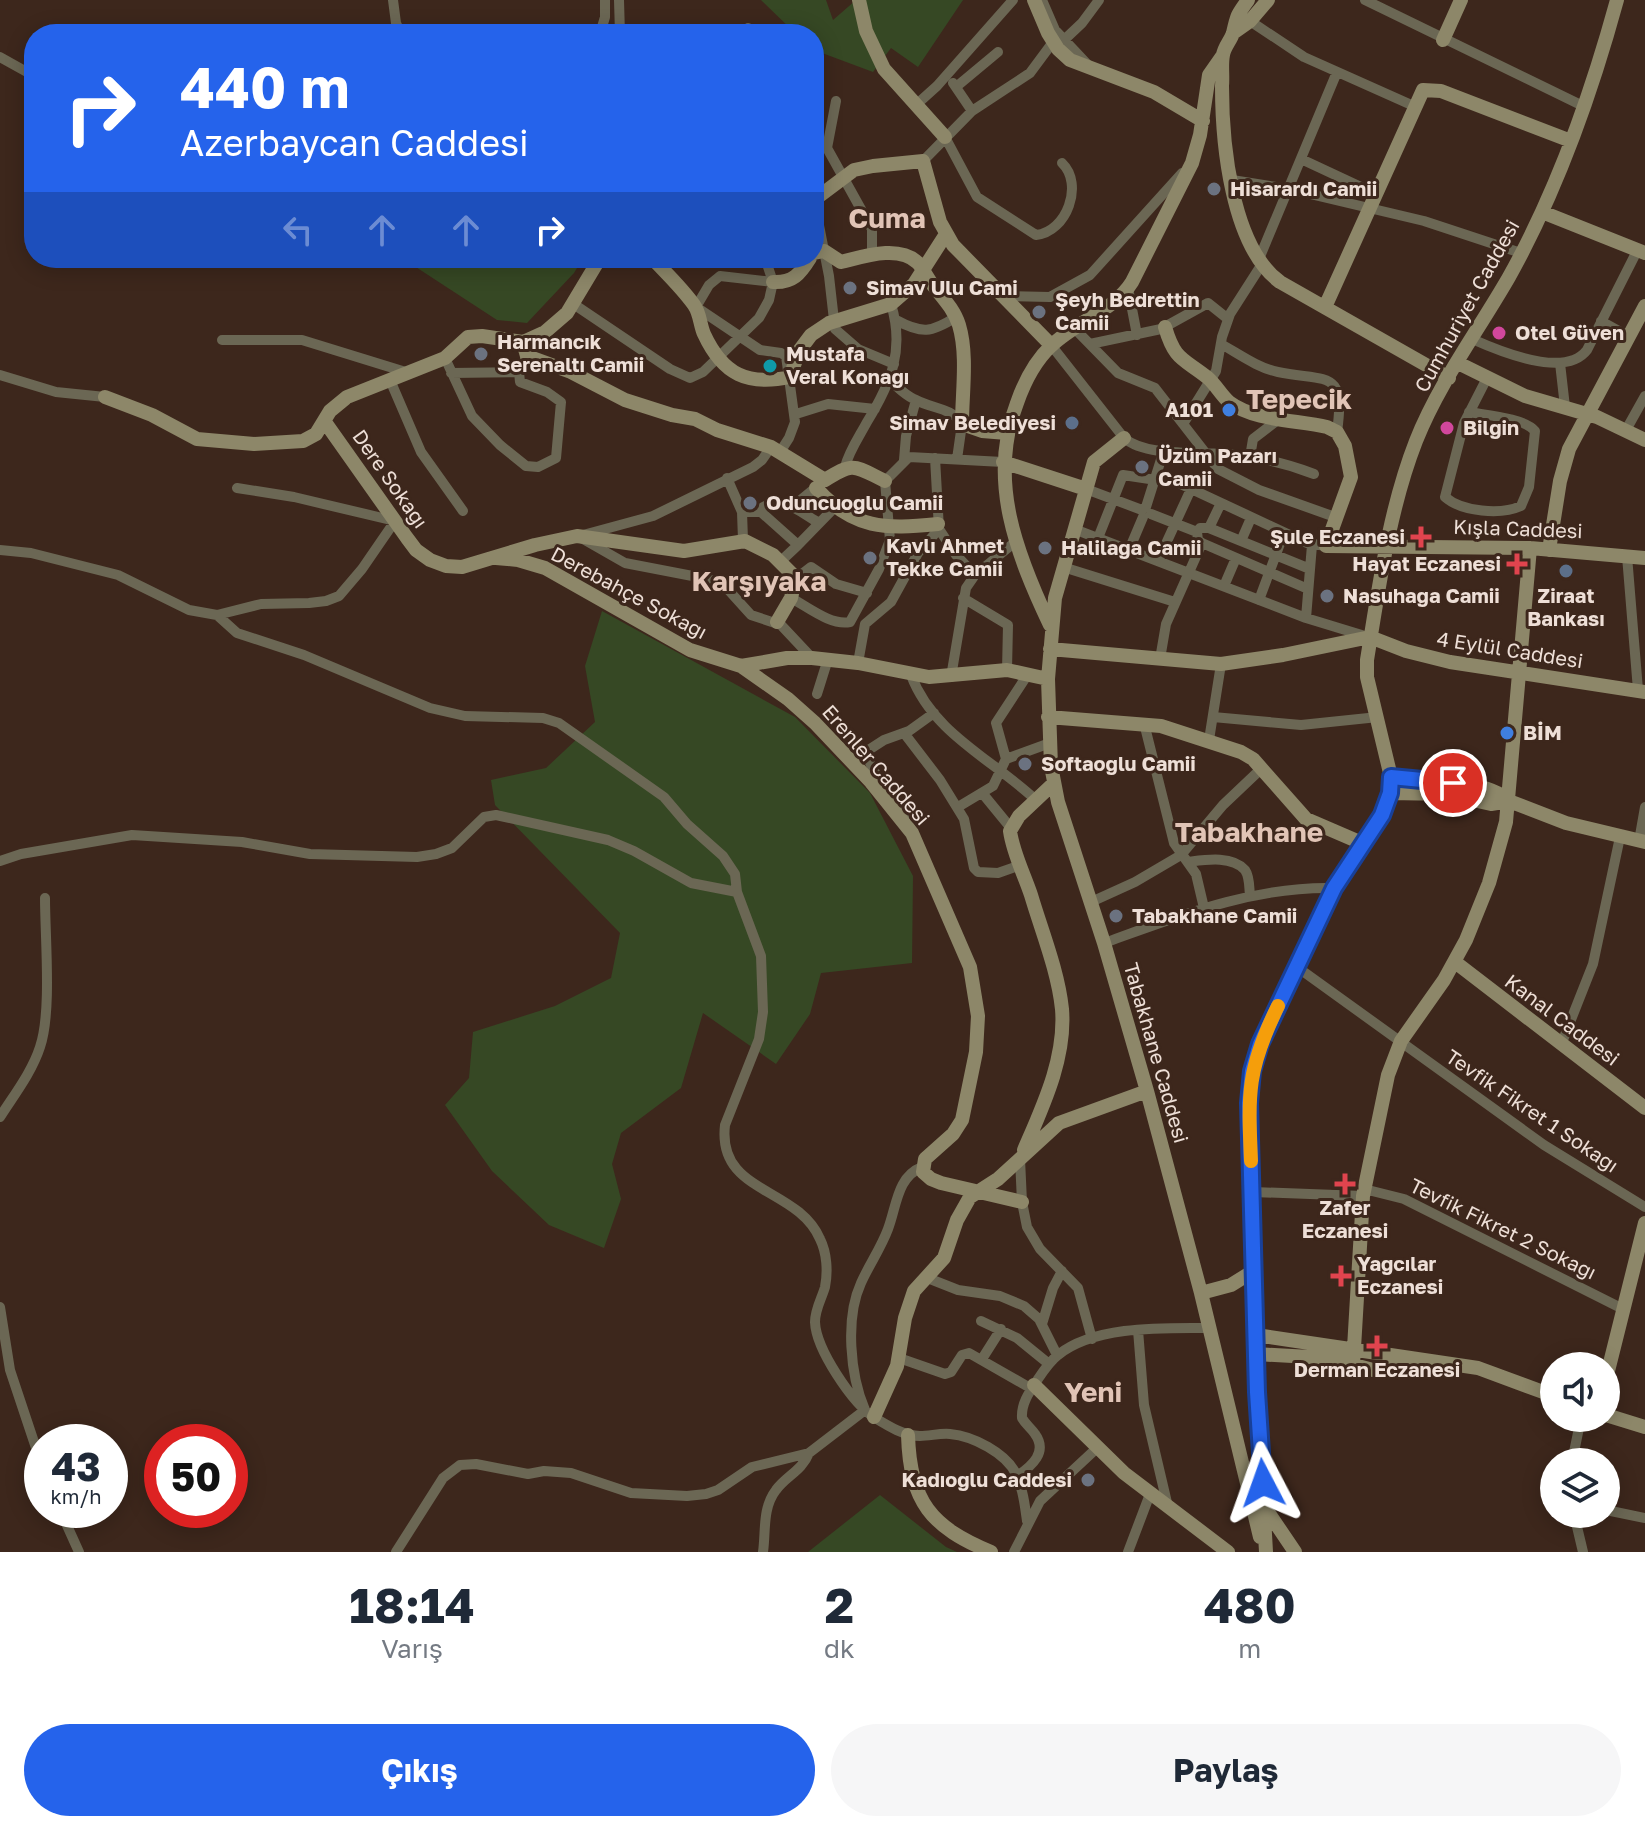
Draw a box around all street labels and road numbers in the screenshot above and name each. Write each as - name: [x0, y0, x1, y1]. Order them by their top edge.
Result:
- street label: Cumhuriyet Caddesi: [1409, 215, 1524, 396]
- street label: Dere Sokağı: [348, 425, 434, 532]
- street label: Kışla Caddesi: [1453, 514, 1583, 542]
- street label: Derebahçe Sokağı: [547, 541, 712, 643]
- street label: 4 Eylül Caddesi: [1435, 626, 1585, 672]
- street label: Erenler Caddesi: [818, 699, 935, 829]
- street label: Tabakhane Caddesi: [1120, 960, 1194, 1146]
- street label: Kanal Caddesi: [1501, 968, 1625, 1070]
- street label: Tevfik Fikret 1 Sokağı: [1442, 1044, 1623, 1177]
- street label: Tevfik Fikret 2 Sokağı: [1406, 1172, 1601, 1284]

